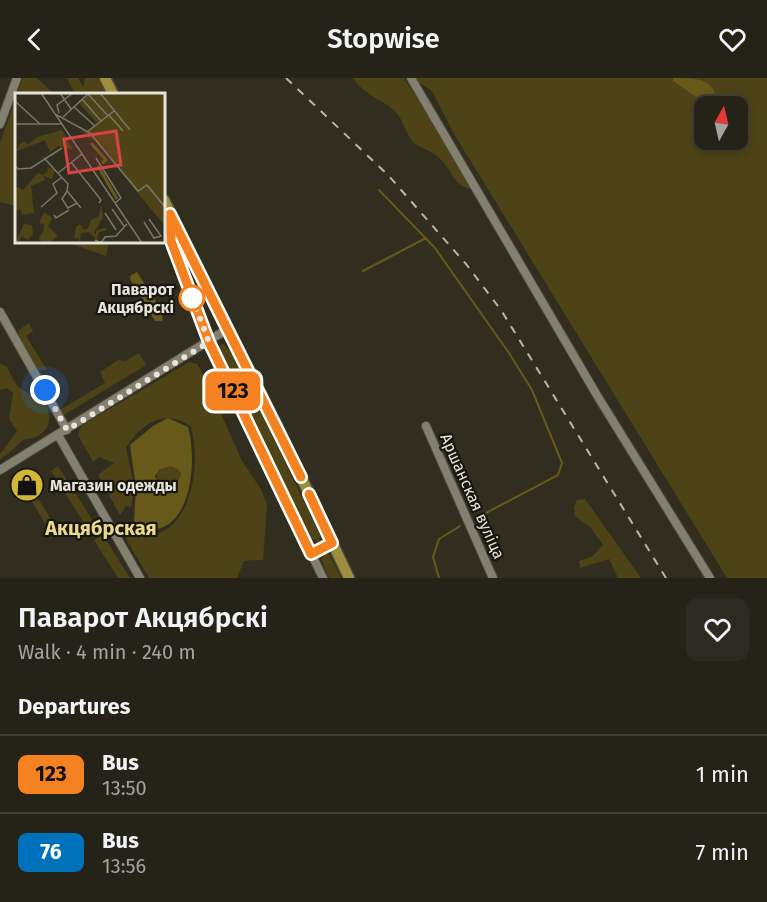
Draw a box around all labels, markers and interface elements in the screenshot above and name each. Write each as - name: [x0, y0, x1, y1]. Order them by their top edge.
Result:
- icon: back: [18, 23, 51, 56]
- text: Stopwise: [327, 23, 440, 55]
- icon: heart: [716, 23, 749, 56]
- inset map: [15, 93, 165, 243]
- north arrow: [694, 96, 748, 150]
- map controls: [694, 96, 748, 150]
- place label: Паварот Акцябрскі: [97, 280, 174, 317]
- marker: Паварот Акцябрскі: [179, 285, 205, 311]
- line badge: 123: [198, 372, 268, 410]
- your location: [30, 375, 60, 405]
- text: 123: [217, 378, 249, 404]
- street label: Аршанская вуліца: [436, 431, 509, 562]
- shop icon: Магазин одежды: [9, 467, 45, 503]
- place label: Магазин одежды: [50, 476, 177, 495]
- district label: Акцябрская: [44, 516, 157, 540]
- button: heart: [686, 598, 749, 661]
- text: Паварот Акцябрскі: [18, 601, 268, 634]
- text: Walk · 4 min · 240 m: [18, 640, 196, 664]
- text: Departures: [18, 693, 130, 720]
- text: Bus: [102, 749, 139, 776]
- text: 123: [35, 761, 67, 787]
- text: 1 min: [696, 761, 749, 788]
- text: 13:50: [102, 776, 147, 800]
- text: Bus: [102, 827, 139, 854]
- text: 76: [40, 839, 62, 865]
- text: 7 min: [695, 839, 749, 866]
- text: 13:56: [102, 854, 146, 878]

